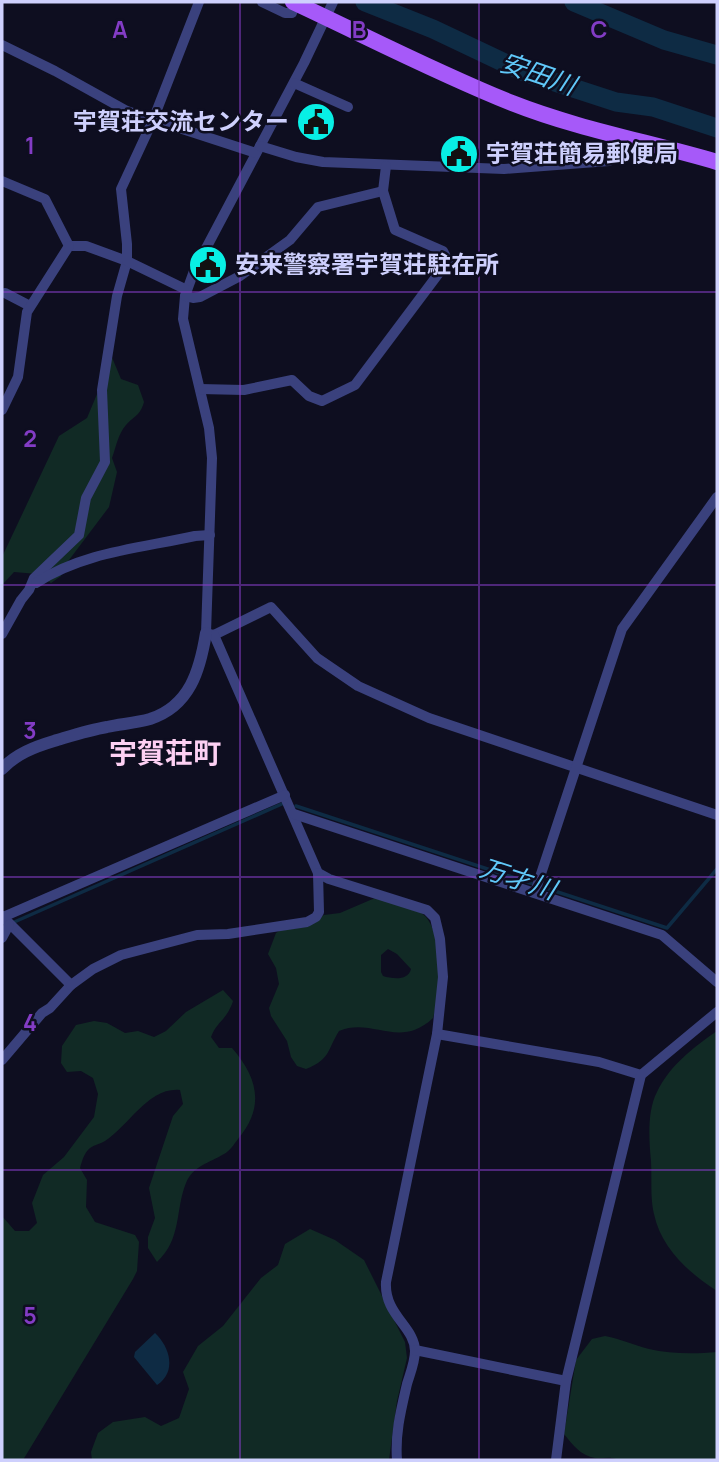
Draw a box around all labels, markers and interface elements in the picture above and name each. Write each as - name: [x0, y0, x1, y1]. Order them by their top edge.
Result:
- text: A: [112, 13, 128, 45]
- text: B: [352, 13, 366, 45]
- text: C: [591, 13, 608, 45]
- water label: 安田川: [496, 43, 584, 104]
- public building icon: 宇賀荘交流センター: [295, 101, 337, 143]
- place label: 宇賀荘交流センター: [73, 104, 289, 137]
- text: 1: [25, 129, 35, 161]
- public building icon: 宇賀荘簡易郵便局: [438, 133, 480, 175]
- place label: 宇賀荘簡易郵便局: [486, 136, 678, 169]
- public building icon: 安来警察署宇賀荘駐在所: [187, 244, 229, 286]
- place label: 安来警察署宇賀荘駐在所: [235, 247, 499, 280]
- text: 2: [23, 422, 37, 454]
- text: 3: [23, 714, 37, 746]
- district label: 宇賀荘町: [109, 733, 221, 771]
- water label: 万才川: [476, 849, 564, 908]
- text: 4: [23, 1006, 37, 1038]
- text: 5: [23, 1299, 37, 1331]

